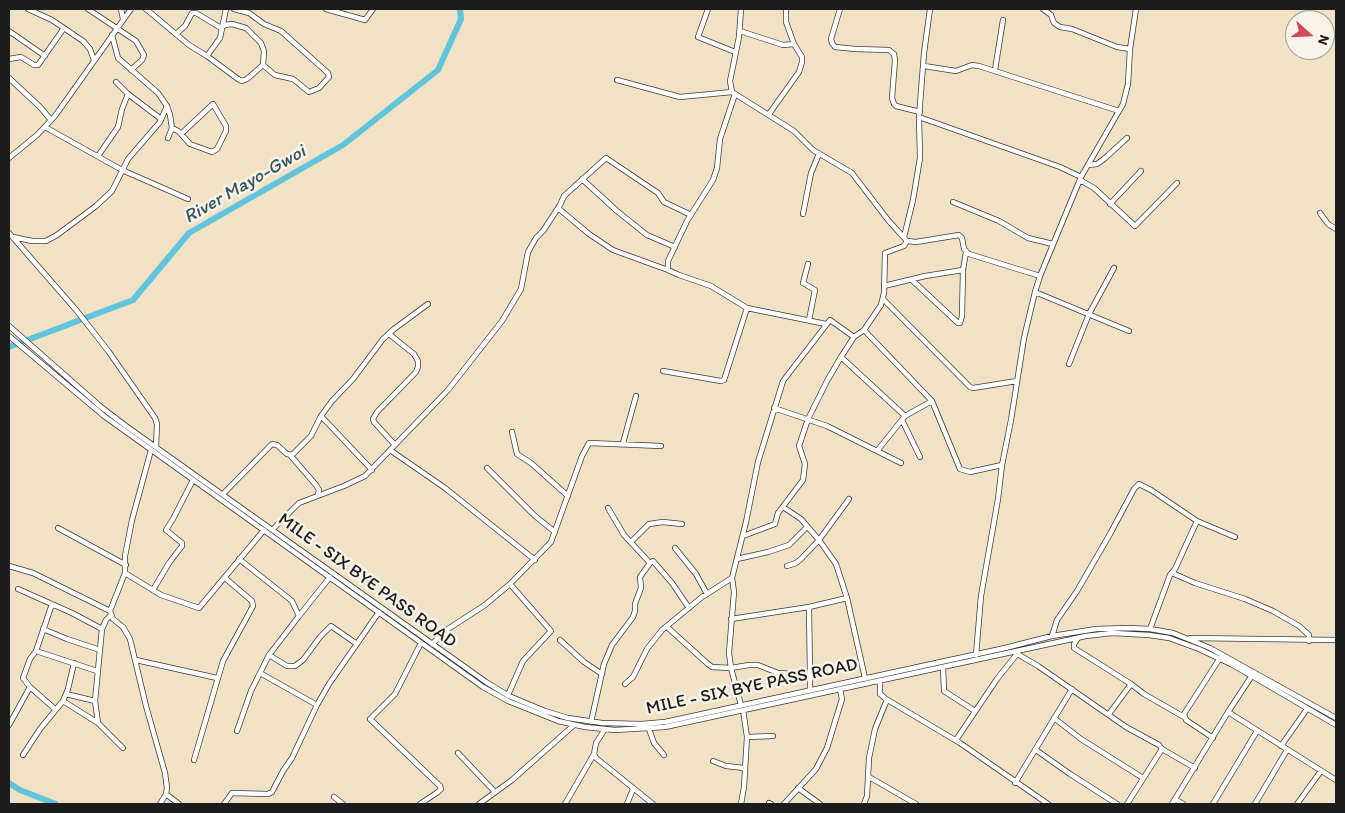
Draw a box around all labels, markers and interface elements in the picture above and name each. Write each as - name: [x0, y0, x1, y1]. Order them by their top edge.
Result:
- north arrow: [1285, 10, 1335, 60]
- text: N: [1314, 33, 1333, 47]
- water label: River Mayo-Gwoi: [180, 141, 310, 229]
- street label: MILE - SIX BYE PASS ROAD: [274, 509, 460, 653]
- street label: MILE - SIX BYE PASS ROAD: [644, 654, 860, 720]

